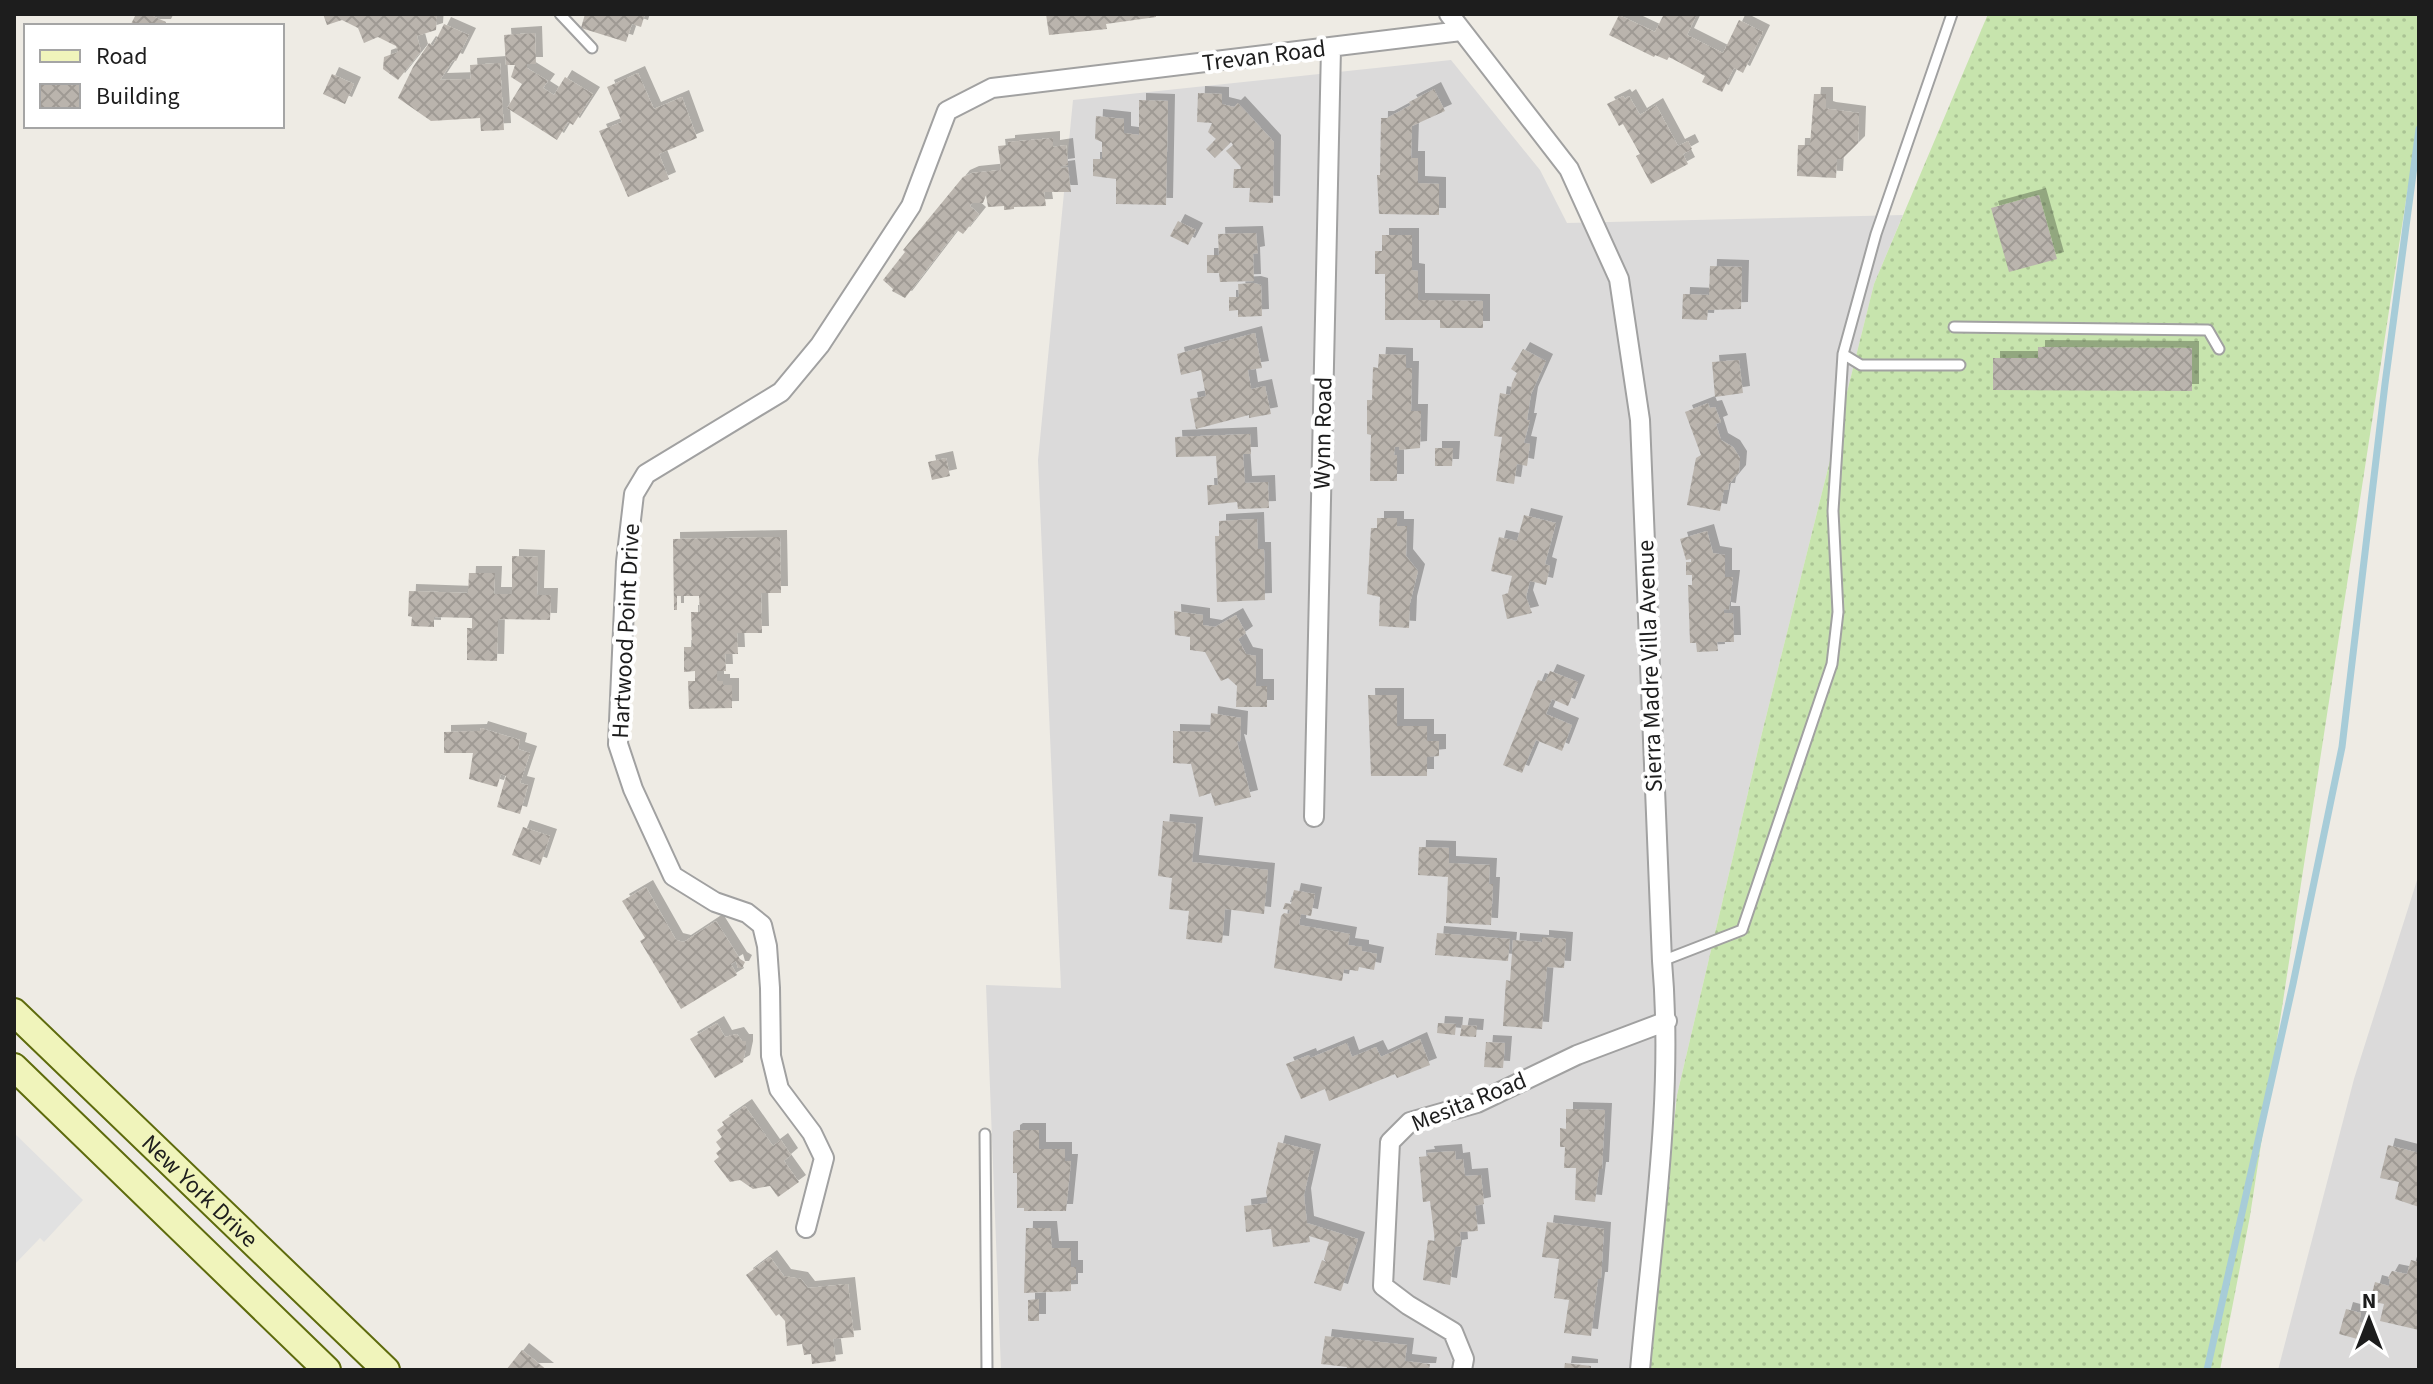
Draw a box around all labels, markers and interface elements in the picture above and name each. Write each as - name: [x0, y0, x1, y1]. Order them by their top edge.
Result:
- legend: [24, 24, 284, 128]
- street label: Trevan Road: [1200, 31, 1328, 81]
- text: Road: [96, 39, 148, 74]
- text: Building: [96, 79, 180, 114]
- street label: Wynn Road: [1305, 376, 1341, 490]
- street label: Hartwood Point Drive: [603, 522, 649, 740]
- street label: Sierra Madre Villa Avenue: [1628, 539, 1672, 793]
- street label: Mesita Road: [1406, 1063, 1532, 1141]
- street label: New York Drive: [134, 1126, 266, 1256]
- north arrow: [2329, 1280, 2409, 1360]
- text: N: [2362, 1285, 2376, 1317]

